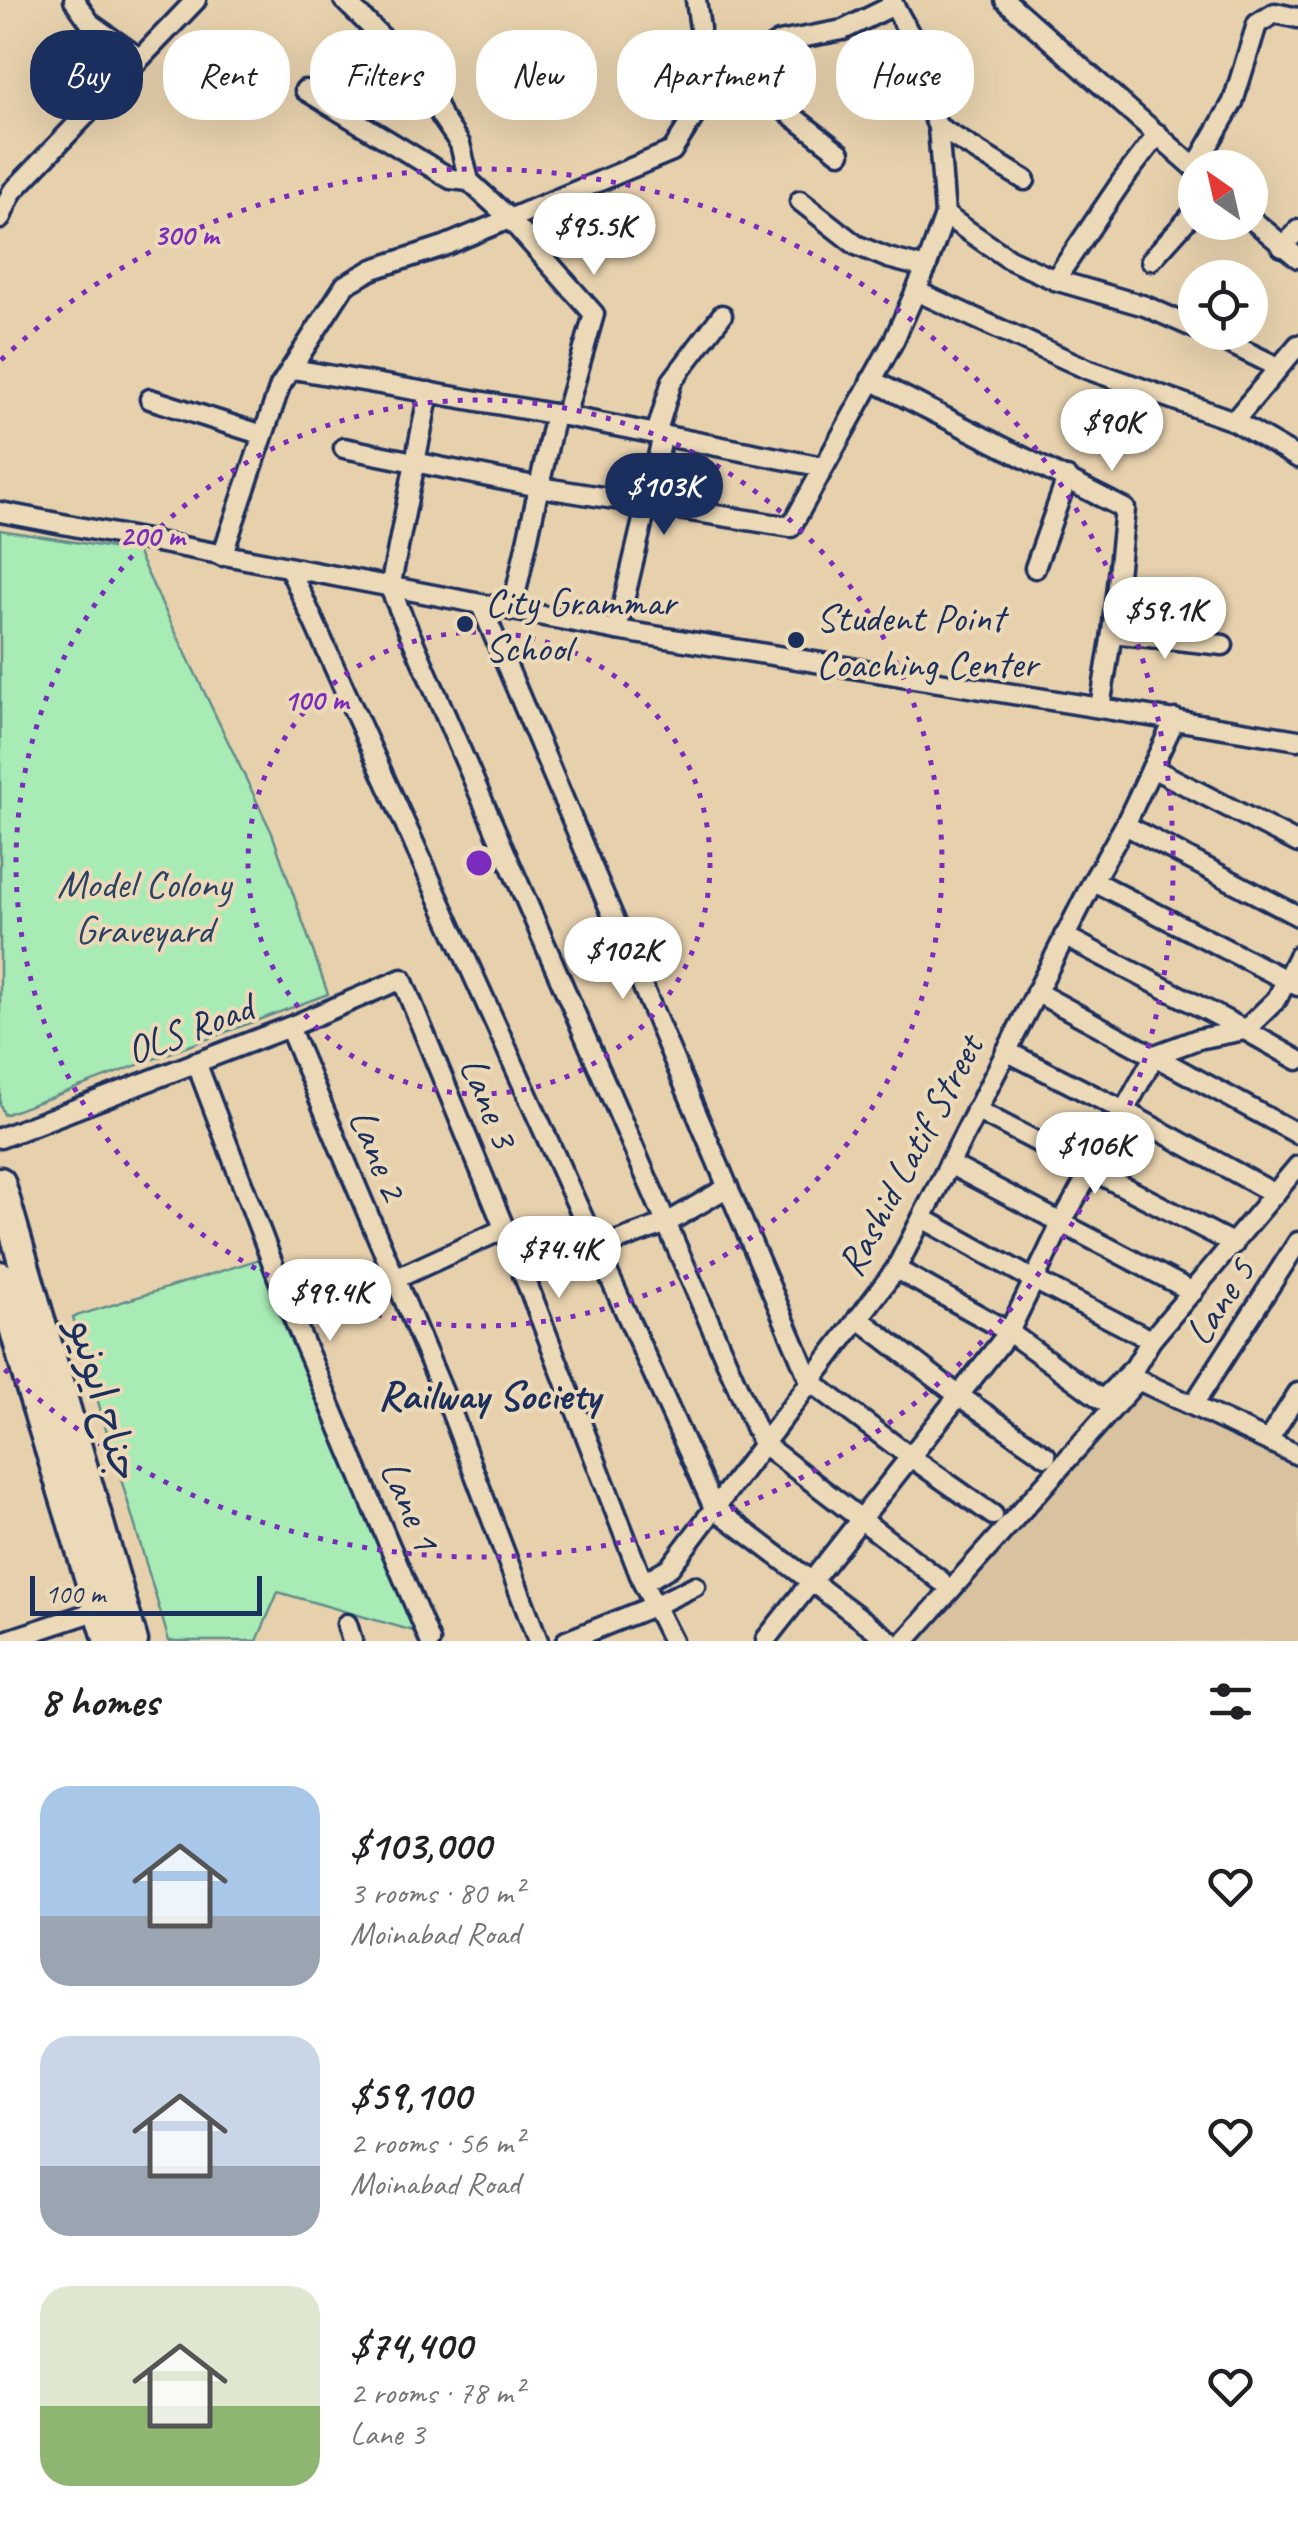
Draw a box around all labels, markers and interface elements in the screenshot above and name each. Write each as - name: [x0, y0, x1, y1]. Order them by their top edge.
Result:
- chip: Buy: [30, 30, 143, 120]
- chip: Rent: [163, 30, 290, 120]
- chip: Filters: [310, 30, 456, 120]
- chip: New: [476, 30, 597, 120]
- chip: Apartment: [617, 30, 816, 120]
- chip: House: [836, 30, 974, 120]
- north arrow: [1178, 150, 1268, 240]
- map controls: [1178, 150, 1268, 350]
- pin: $95.5K: [513, 193, 675, 278]
- text: $95.5K: [555, 205, 633, 246]
- text: 300 m: [154, 216, 221, 254]
- button: locate: [1178, 260, 1268, 350]
- pin: $90K: [1053, 389, 1171, 474]
- text: $90K: [1082, 401, 1142, 442]
- pin: $103K: [594, 453, 734, 538]
- text: $103K: [627, 465, 701, 506]
- text: 200 m: [120, 517, 187, 555]
- place label: City Grammar School: [485, 577, 680, 673]
- pin: $59.1K: [1084, 577, 1246, 662]
- text: $59.1K: [1125, 589, 1205, 630]
- place label: Student Point Coaching Center: [816, 593, 1041, 689]
- marker: City Grammar School: [454, 613, 476, 635]
- marker: Student Point Coaching Center: [785, 629, 807, 651]
- text: 100 m: [284, 681, 351, 719]
- centre of rings: [461, 845, 497, 881]
- park label: Model Colony Graveyard: [57, 859, 233, 955]
- pin: $102K: [553, 917, 693, 1002]
- text: $102K: [586, 929, 660, 970]
- street label: OLS Road: [119, 980, 266, 1076]
- street label: Rashid Latif Street: [826, 1023, 996, 1284]
- street label: Lane 3: [448, 1050, 531, 1158]
- street label: Lane 2: [337, 1102, 420, 1210]
- pin: $106K: [1025, 1112, 1165, 1197]
- text: $106K: [1058, 1124, 1132, 1165]
- pin: $74.4K: [478, 1216, 640, 1301]
- text: $74.4K: [519, 1228, 599, 1269]
- street label: Lane 5: [1173, 1247, 1267, 1354]
- pin: $99.4K: [249, 1259, 411, 1344]
- text: $99.4K: [290, 1271, 370, 1312]
- street label: جناح ایونیو: [56, 1312, 151, 1487]
- district label: Railway Society: [378, 1369, 605, 1422]
- street label: Lane 1: [369, 1453, 452, 1560]
- scale bar: [30, 1571, 262, 1616]
- text: 100 m: [45, 1576, 105, 1611]
- icon: filters: [1203, 1674, 1258, 1729]
- text: 8 homes: [40, 1675, 159, 1728]
- text: $103,000: [350, 1819, 491, 1872]
- icon: home: [120, 1826, 240, 1946]
- icon: heart: [1203, 1859, 1258, 1914]
- text: 3 rooms · 80 m²: [350, 1872, 523, 1913]
- text: Moinabad Road: [350, 1913, 520, 1954]
- text: $59,100: [350, 2069, 471, 2122]
- icon: home: [120, 2076, 240, 2196]
- icon: heart: [1203, 2109, 1258, 2164]
- text: 2 rooms · 56 m²: [350, 2122, 523, 2163]
- text: Moinabad Road: [350, 2163, 520, 2204]
- text: $74,400: [350, 2319, 472, 2372]
- icon: home: [120, 2326, 240, 2446]
- icon: heart: [1203, 2359, 1258, 2414]
- text: 2 rooms · 78 m²: [350, 2372, 523, 2413]
- text: Lane 3: [350, 2413, 425, 2454]

